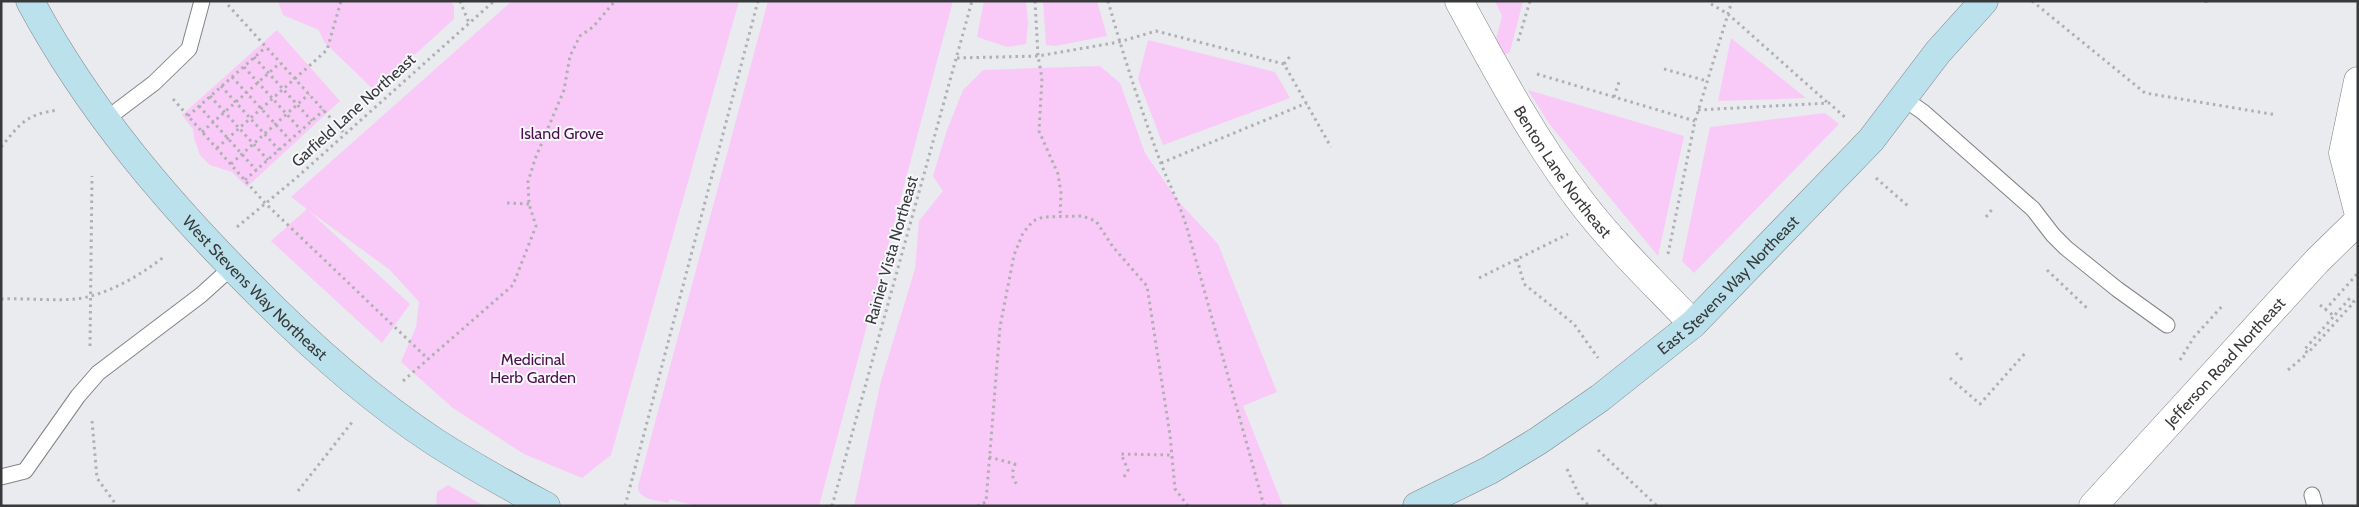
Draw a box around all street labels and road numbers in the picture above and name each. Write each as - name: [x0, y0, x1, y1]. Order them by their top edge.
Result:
- street label: Garfield Lane Northeast: [288, 49, 420, 171]
- street label: Benton Lane Northeast: [1510, 103, 1616, 242]
- street label: Rainier Vista Northeast: [861, 173, 922, 327]
- street label: East Stevens Way Northeast: [1654, 211, 1803, 359]
- street label: West Stevens Way Northeast: [179, 212, 331, 365]
- street label: Jefferson Road Northeast: [2160, 293, 2289, 432]

